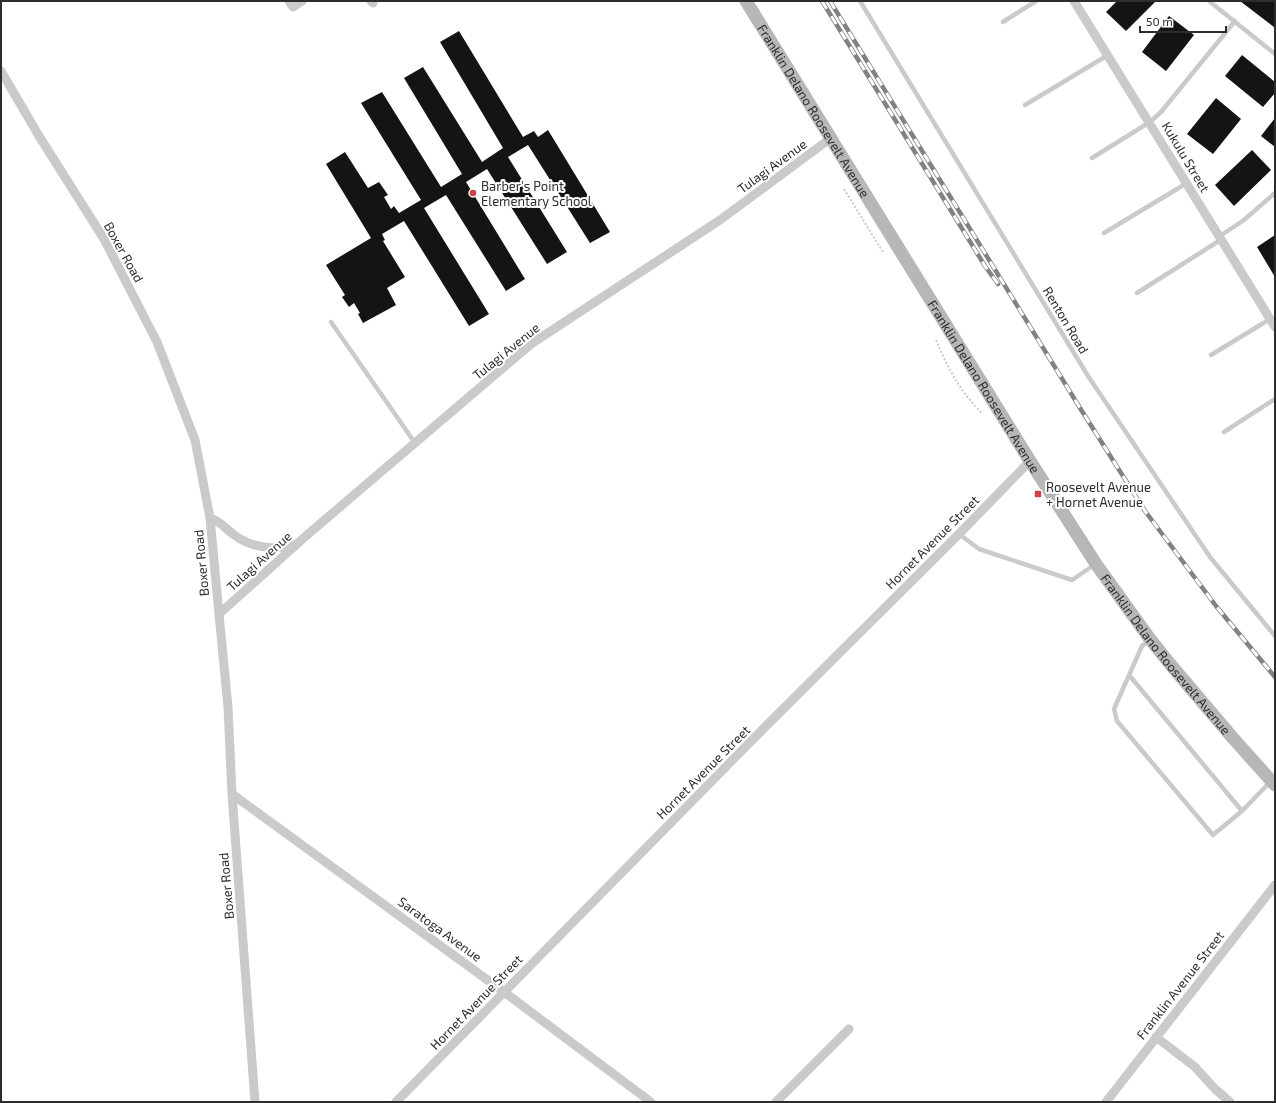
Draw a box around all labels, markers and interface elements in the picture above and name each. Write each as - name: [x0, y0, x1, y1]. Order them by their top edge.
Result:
- scale bar: [1140, 8, 1226, 34]
- text: 50 m: [1146, 14, 1173, 28]
- street label: Franklin Delano Roosevelt Avenue: [754, 21, 873, 200]
- street label: Kukulu Street: [1159, 119, 1213, 195]
- street label: Tulagi Avenue: [734, 136, 810, 196]
- place label: Barber's Point Elementary School: [481, 178, 592, 209]
- marker: Barber's Point Elementary School: [468, 188, 478, 198]
- street label: Boxer Road: [101, 219, 147, 285]
- street label: Renton Road: [1040, 284, 1092, 356]
- street label: Franklin Delano Roosevelt Avenue: [925, 297, 1044, 476]
- street label: Tulagi Avenue: [469, 319, 543, 383]
- place label: Roosevelt Avenue + Hornet Avenue: [1046, 479, 1151, 510]
- marker: Roosevelt Avenue + Hornet Avenue: [1033, 489, 1043, 499]
- street label: Hornet Avenue Street: [882, 492, 982, 592]
- street label: Tulagi Avenue: [223, 528, 295, 594]
- street label: Boxer Road: [190, 529, 212, 597]
- street label: Franklin Delano Roosevelt Avenue: [1098, 571, 1234, 738]
- street label: Hornet Avenue Street: [653, 722, 753, 822]
- street label: Boxer Road: [215, 852, 237, 920]
- street label: Saratoga Avenue: [395, 893, 485, 965]
- street label: Franklin Avenue Street: [1133, 928, 1227, 1042]
- street label: Hornet Avenue Street: [426, 951, 526, 1053]

